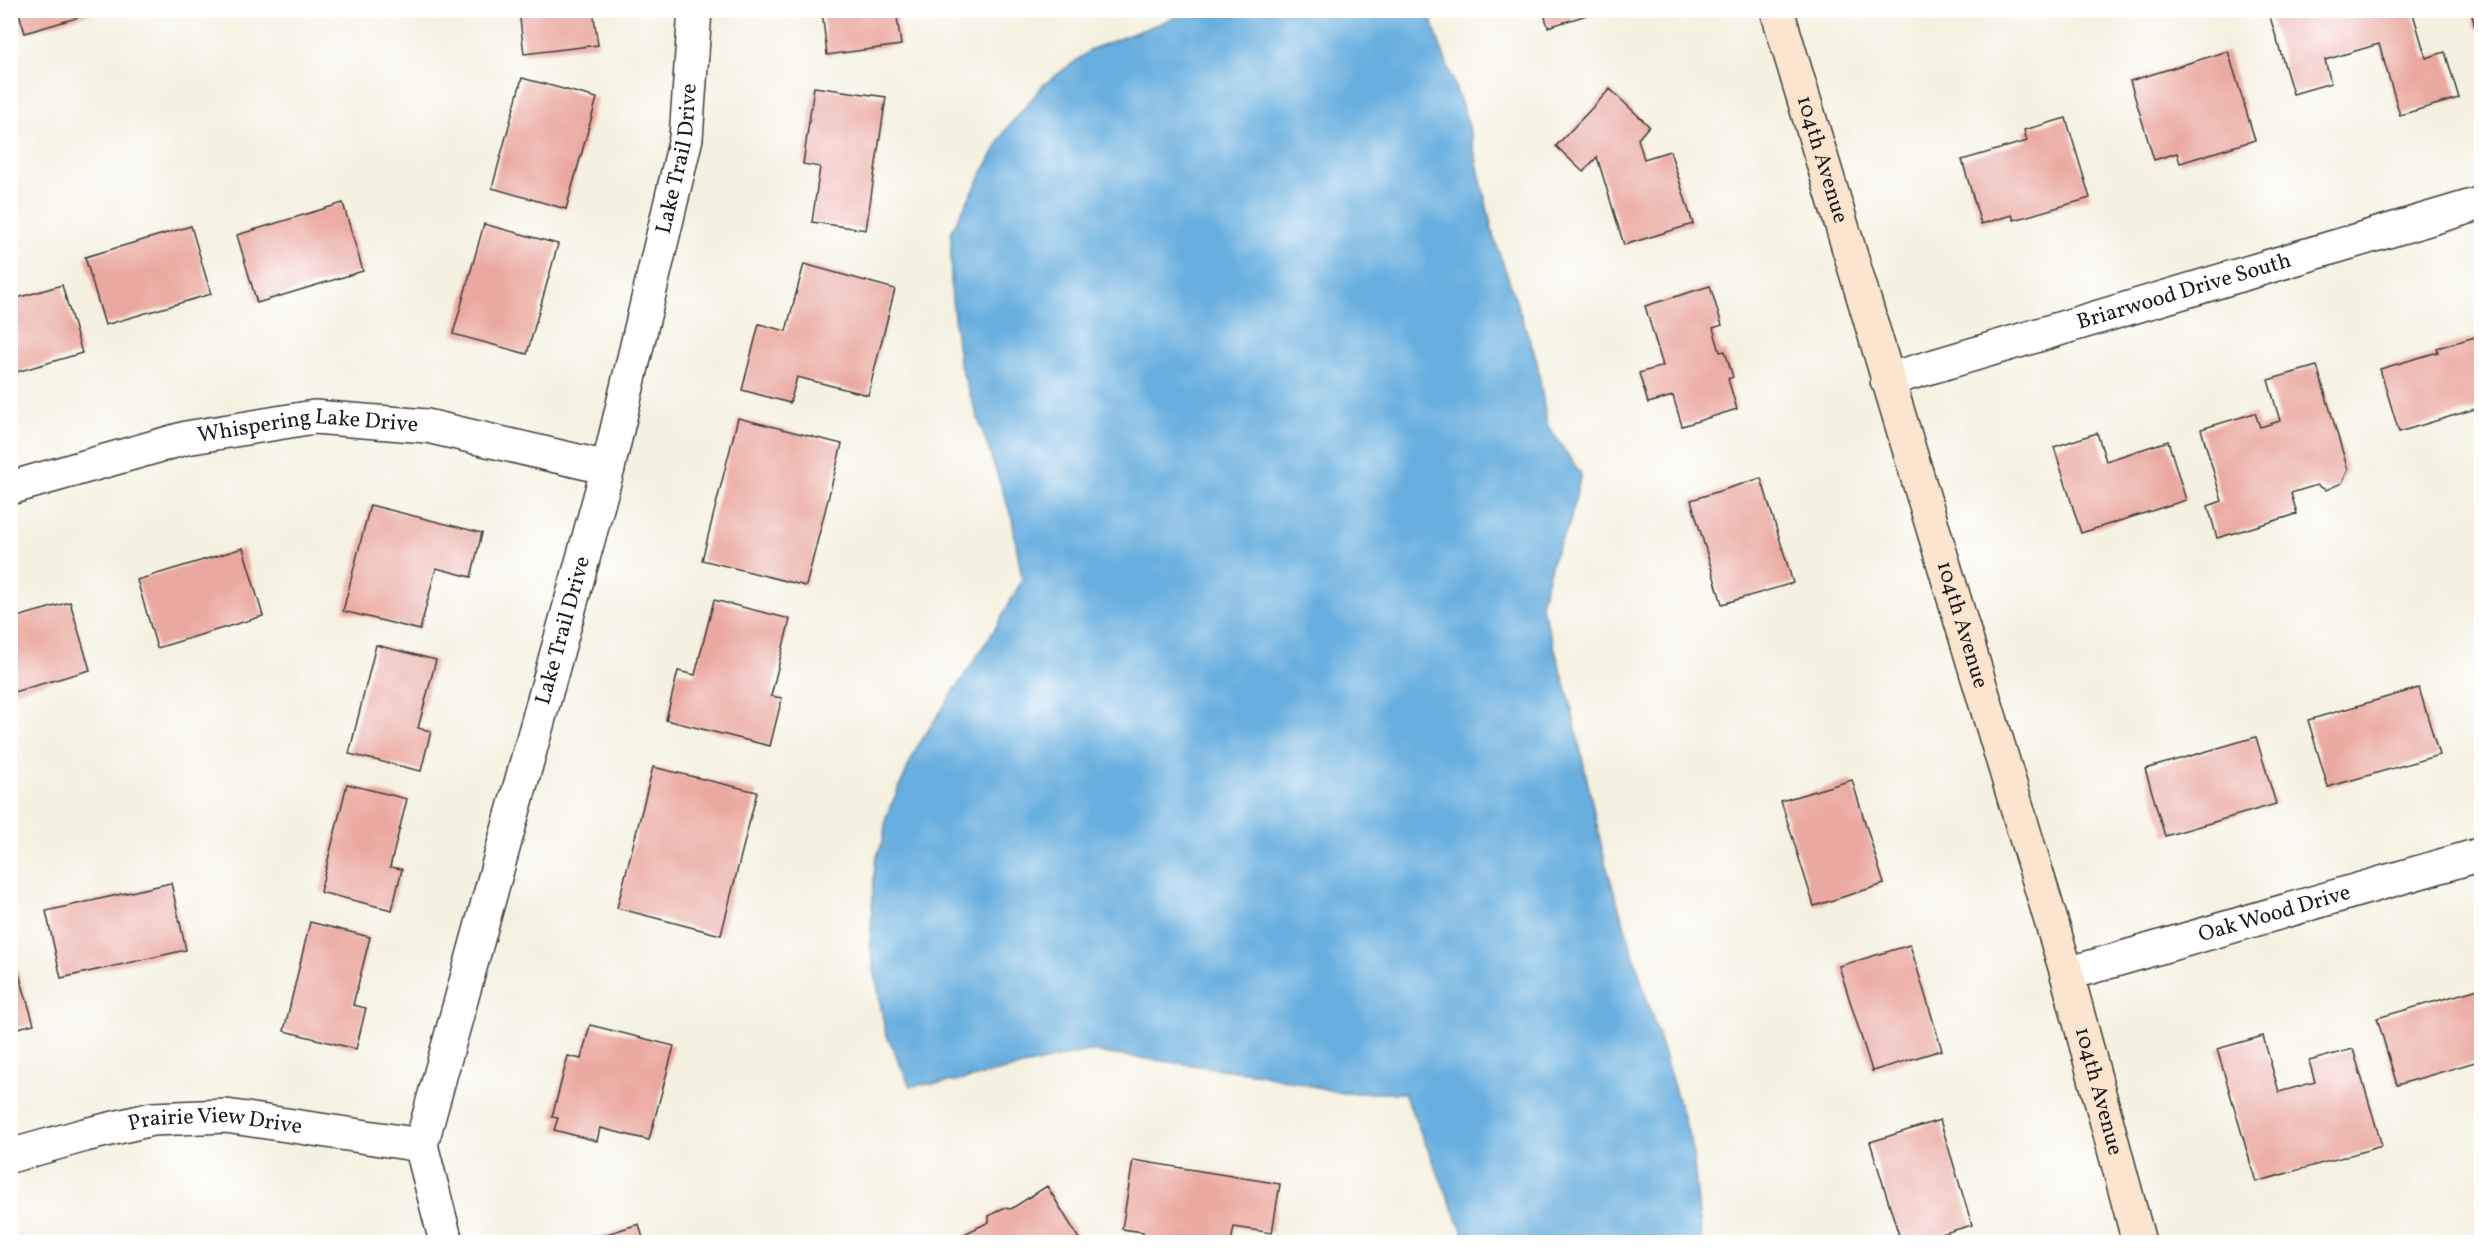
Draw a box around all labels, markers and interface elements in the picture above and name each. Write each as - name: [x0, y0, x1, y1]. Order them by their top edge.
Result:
- street label: Lake Trail Drive: [648, 82, 705, 237]
- street label: 104th Avenue: [1788, 92, 1856, 227]
- street label: Briarwood Drive South: [2073, 245, 2295, 338]
- street label: Whispering Lake Drive: [195, 402, 419, 451]
- street label: Lake Trail Drive: [528, 553, 598, 708]
- street label: 104th Avenue: [1928, 557, 1996, 692]
- street label: Oak Wood Drive: [2195, 877, 2354, 951]
- street label: 104th Avenue: [2066, 1024, 2131, 1159]
- street label: Prairie View Drive: [125, 1100, 304, 1143]

